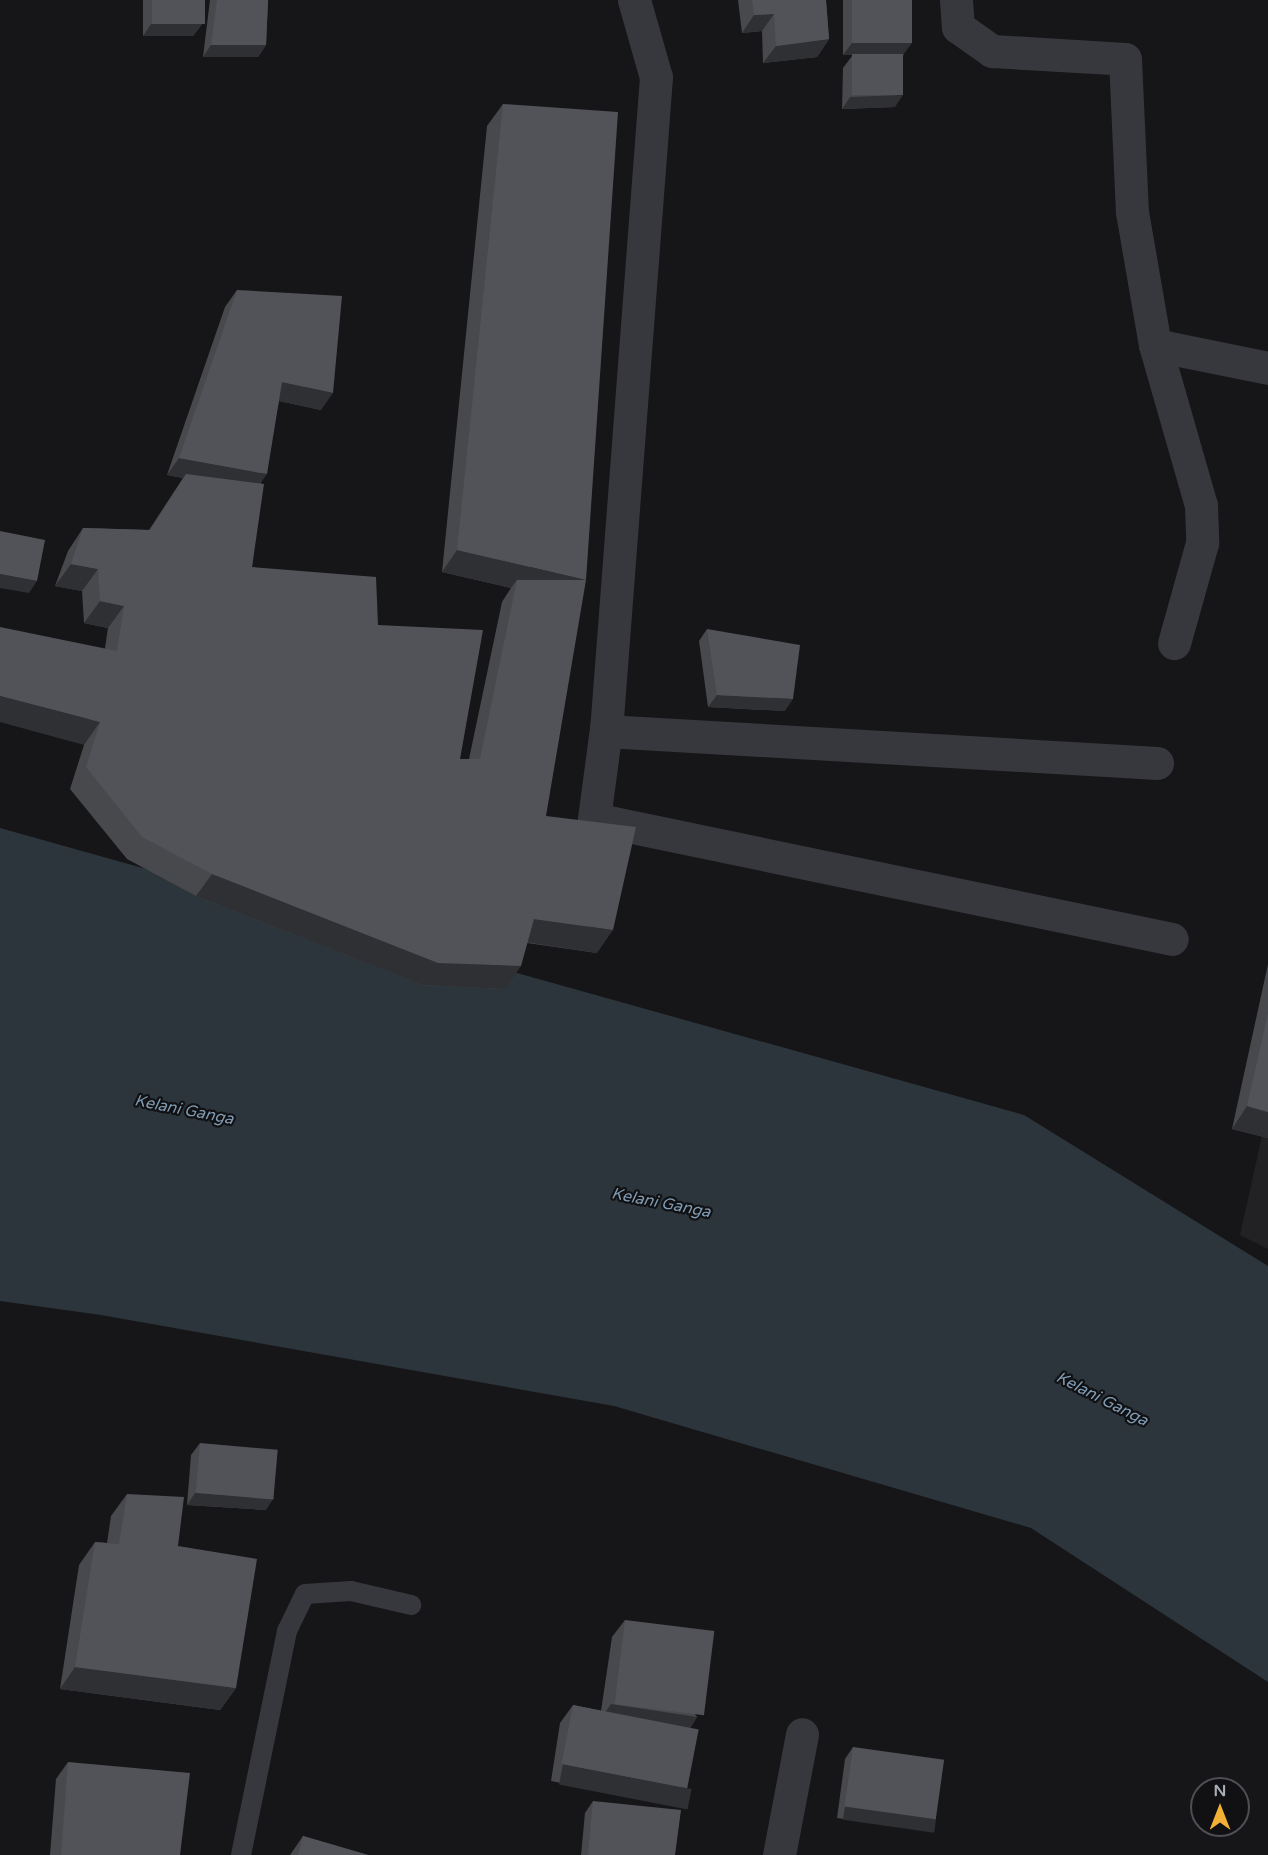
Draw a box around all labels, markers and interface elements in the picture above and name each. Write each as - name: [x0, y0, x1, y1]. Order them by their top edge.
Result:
- water label: Kelani Ganga: [133, 1091, 235, 1129]
- water label: Kelani Ganga: [610, 1184, 712, 1222]
- water label: Kelani Ganga: [1053, 1368, 1151, 1430]
- north arrow: [1190, 1777, 1250, 1837]
- text: N: [1214, 1781, 1226, 1801]

